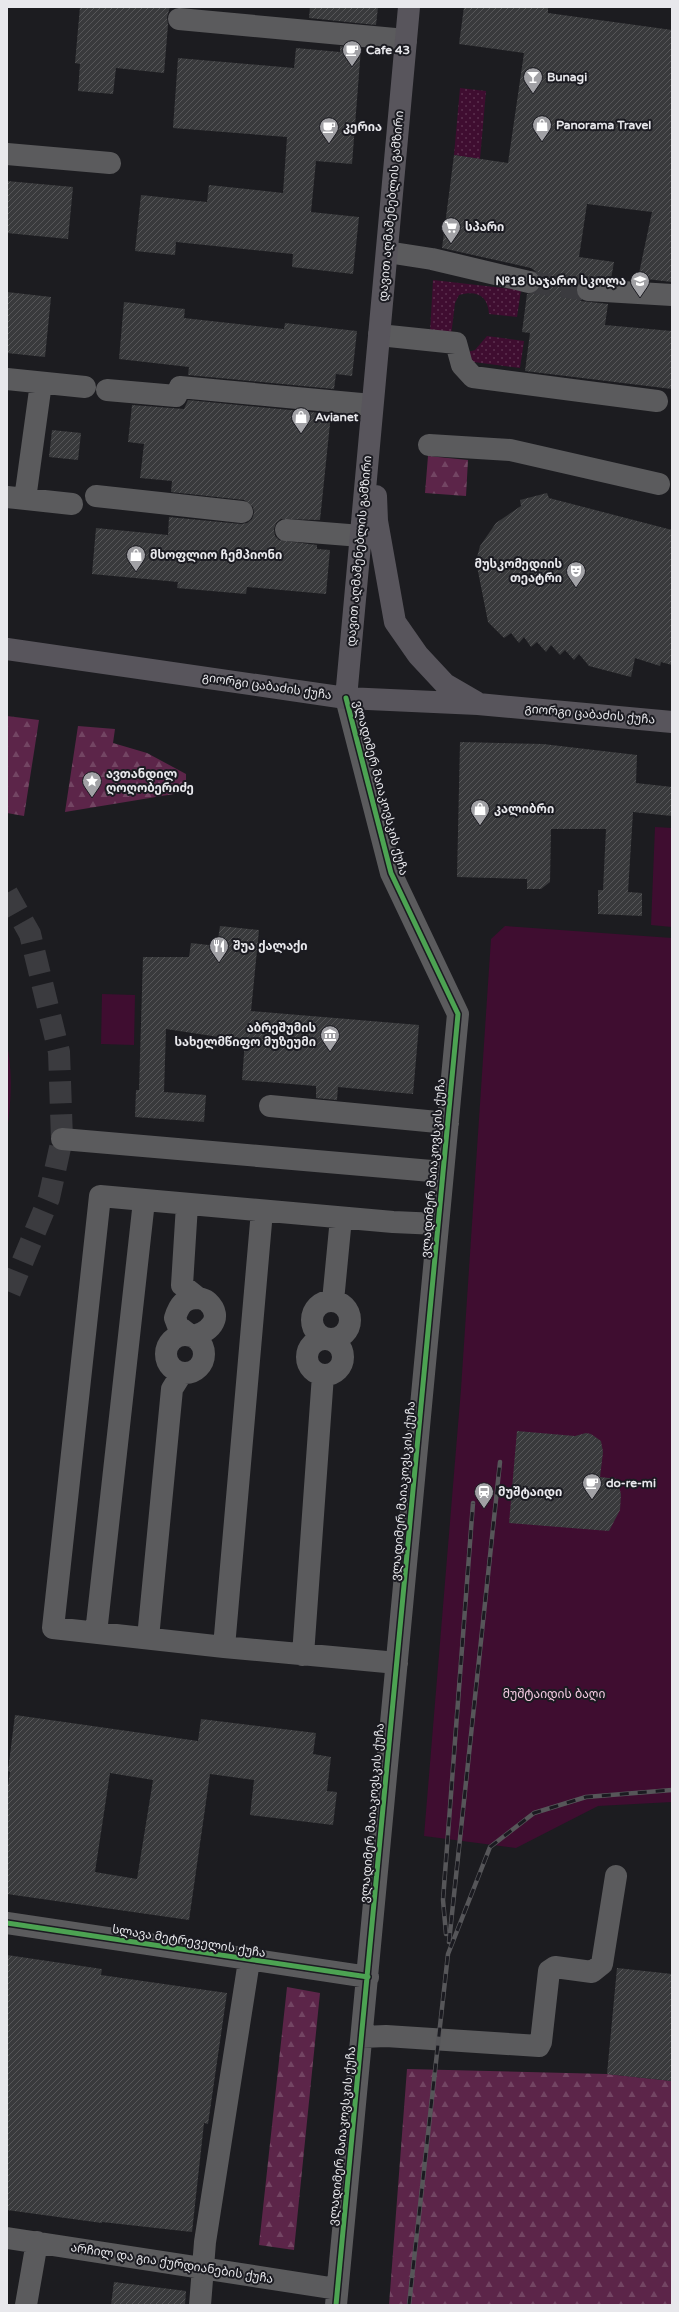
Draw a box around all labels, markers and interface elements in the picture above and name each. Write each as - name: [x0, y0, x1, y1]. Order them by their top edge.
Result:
- cafe icon: Cafe 43: [341, 39, 363, 67]
- place label: Cafe 43: [366, 43, 410, 57]
- bar icon: Bunagi: [522, 66, 544, 94]
- place label: Bunagi: [547, 70, 587, 85]
- street label: დავით აღმაშენებლის გამზირი: [376, 110, 407, 302]
- shop icon: Panorama Travel: [531, 114, 553, 142]
- cafe icon: კერია: [318, 116, 340, 144]
- place label: Panorama Travel: [556, 118, 651, 132]
- place label: კერია: [343, 120, 382, 134]
- supermarket icon: სპარი: [440, 216, 462, 244]
- place label: სპარი: [465, 220, 504, 234]
- school or university icon: №18 საჯარო სკოლა: [629, 270, 651, 298]
- place label: №18 საჯარო სკოლა: [495, 274, 626, 289]
- shop icon: Avianet: [290, 406, 312, 434]
- place label: Avianet: [315, 410, 359, 424]
- street label: დავით აღმაშენებლის გამზირი: [344, 455, 375, 647]
- shop icon: მსოფლიო ჩემპიონი: [125, 544, 147, 572]
- place label: მსოფლიო ჩემპიონი: [150, 548, 282, 563]
- place label: მუსკომედიის თეატრი: [474, 557, 562, 585]
- theatre icon: მუსკომედიის თეატრი: [565, 560, 587, 588]
- street label: გიორგი ცაბაძის ქუჩა: [201, 670, 333, 702]
- street label: ვლადიმერ მაიაკოვსკის ქუჩა: [350, 699, 411, 877]
- street label: გიორგი ცაბაძის ქუჩა: [524, 701, 656, 727]
- place label: ავთანდილ ღოღობერიძე: [106, 767, 194, 795]
- place icon: ავთანდილ ღოღობერიძე: [81, 770, 103, 798]
- shop icon: კალიბრი: [469, 798, 491, 826]
- place label: კალიბრი: [494, 802, 554, 817]
- restaurant icon: შუა ქალაქი: [208, 935, 230, 963]
- place label: შუა ქალაქი: [233, 939, 308, 954]
- place label: აბრეშუმის სახელმწიფო მუზეუმი: [174, 1021, 316, 1050]
- museum icon: აბრეშუმის სახელმწიფო მუზეუმი: [319, 1024, 341, 1052]
- street label: ვლადიმერ მაიაკოვსკის ქუჩა: [418, 1077, 449, 1259]
- street label: ვლადიმერ მაიაკოვსკის ქუჩა: [388, 1400, 419, 1582]
- cafe icon: do-re-mi: [581, 1472, 603, 1500]
- place label: do-re-mi: [606, 1476, 656, 1490]
- station icon: მუშტაიდი: [473, 1481, 495, 1509]
- place label: მუშტაიდი: [498, 1485, 562, 1500]
- park label: მუშტაიდის ბაღი: [503, 1687, 605, 1702]
- street label: ვლადიმერ მაიაკოვსკის ქუჩა: [357, 1722, 388, 1904]
- street label: სლავა მეტრეველის ქუჩა: [111, 1922, 267, 1961]
- street label: ვლადიმერ მაიაკოვსკის ქუჩა: [326, 2045, 359, 2227]
- street label: არჩილ და გია ქურდიანების ქუჩა: [70, 2240, 274, 2287]

